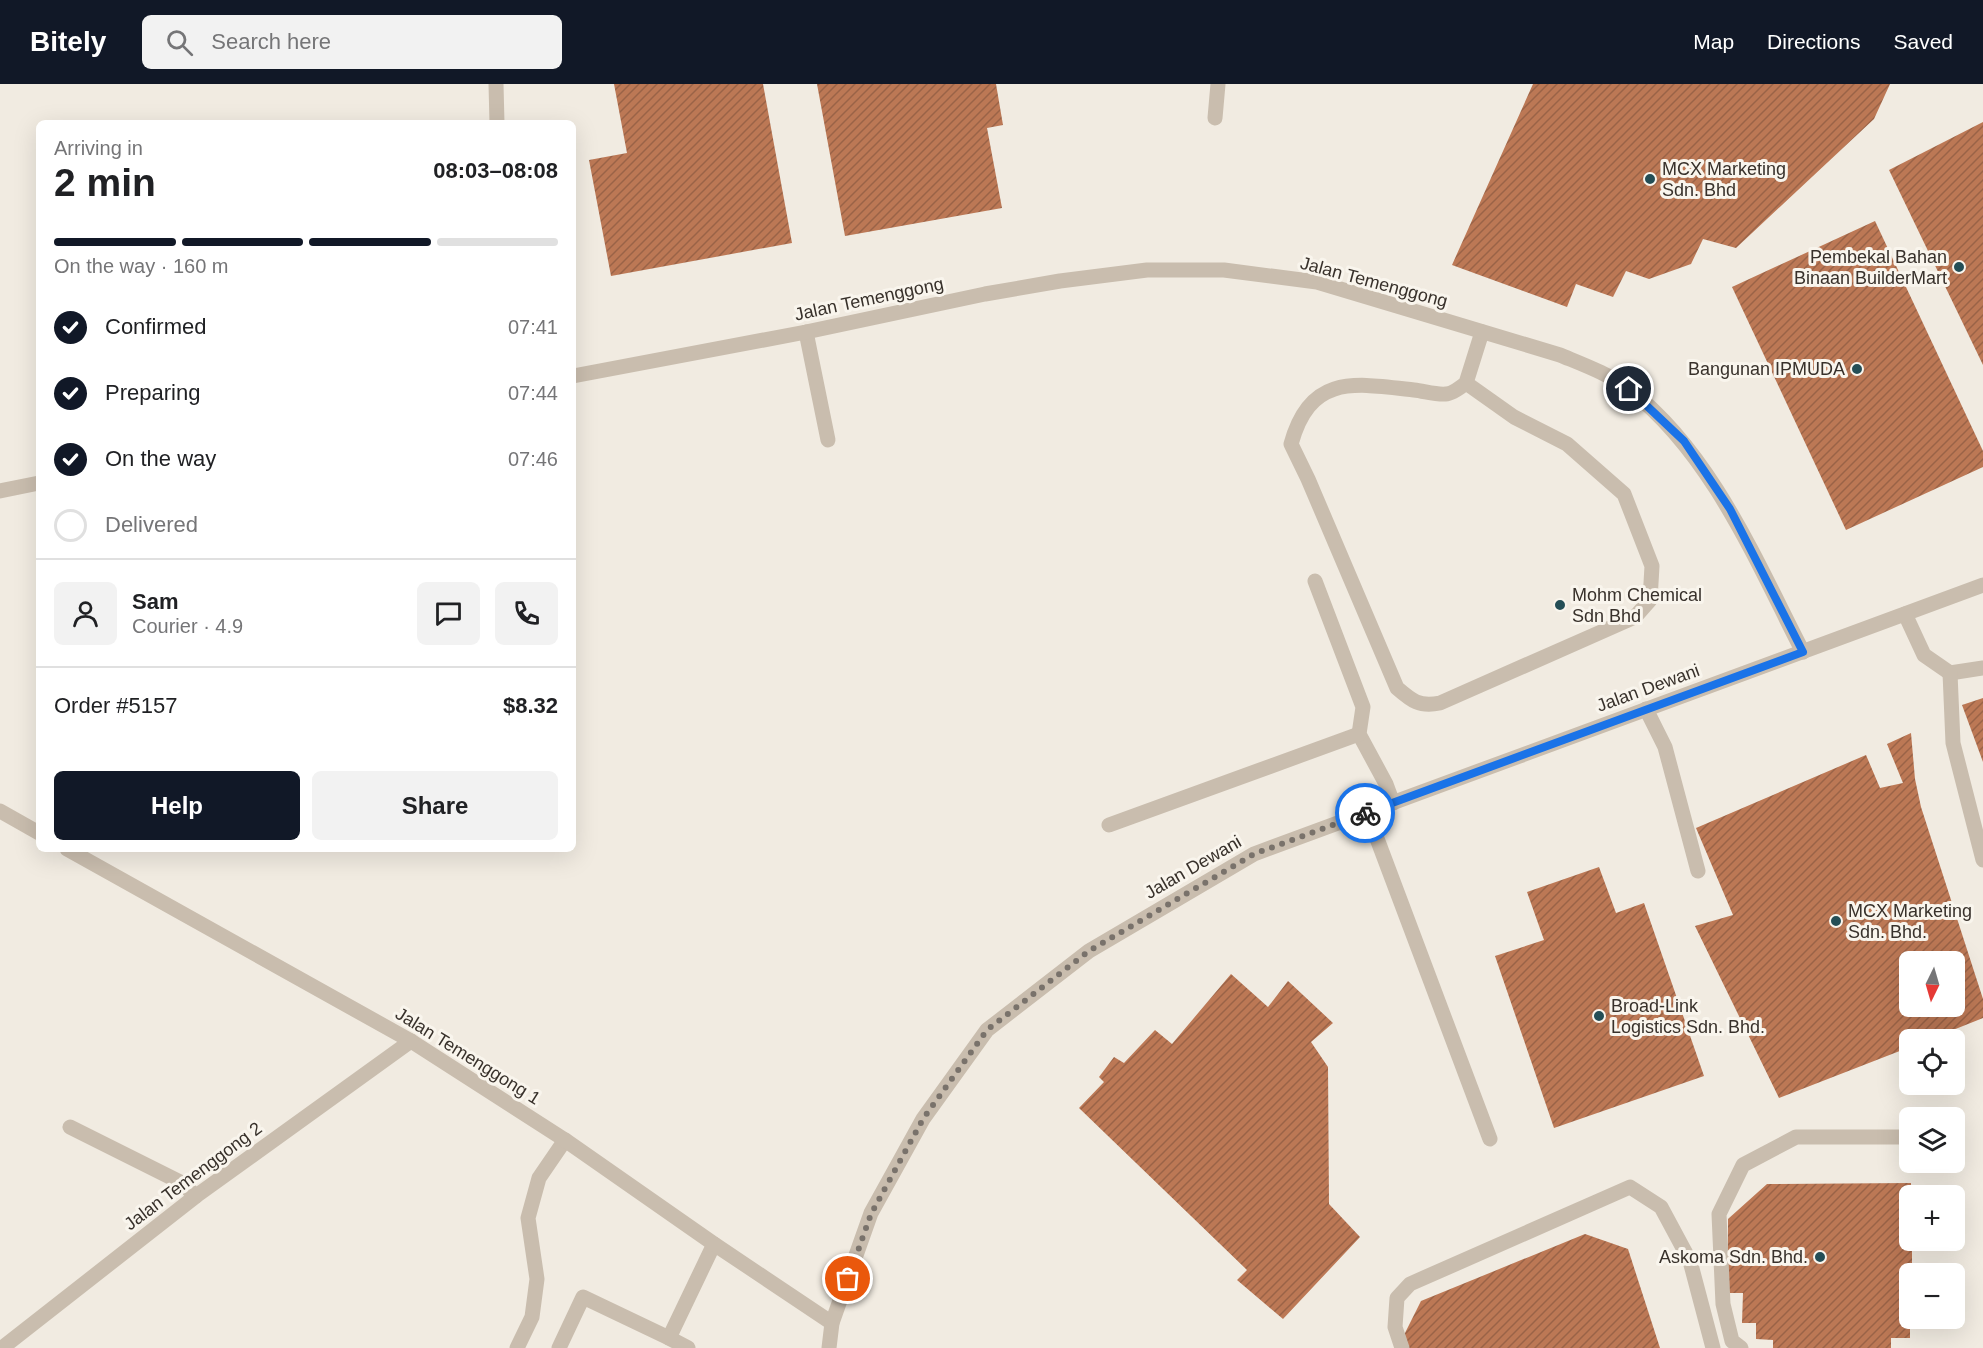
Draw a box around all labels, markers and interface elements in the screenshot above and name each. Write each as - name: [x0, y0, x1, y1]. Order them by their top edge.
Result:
- search box: [142, 15, 562, 69]
- text: Bitely: [30, 26, 106, 57]
- icon: search: [163, 26, 196, 59]
- text: Search here: [211, 29, 331, 54]
- text: Map: [1693, 30, 1734, 53]
- text: Directions: [1767, 30, 1860, 53]
- text: Saved: [1893, 30, 1953, 53]
- text: Arriving in: [54, 137, 143, 159]
- text: 08:03–08:08: [433, 158, 558, 183]
- place label: MCX Marketing Sdn. Bhd: [1662, 159, 1786, 200]
- text: 2 min: [54, 161, 156, 204]
- marker: MCX Marketing Sdn. Bhd: [1643, 172, 1657, 186]
- place label: Pembekal Bahan Binaan BuilderMart: [1794, 247, 1947, 288]
- street label: Jalan Temenggong: [1298, 253, 1450, 311]
- text: On the way · 160 m: [54, 255, 229, 277]
- marker: Pembekal Bahan Binaan BuilderMart: [1952, 260, 1966, 274]
- street label: Jalan Temenggong: [793, 273, 945, 325]
- icon: check: [54, 311, 87, 344]
- text: Confirmed: [105, 314, 206, 339]
- text: 07:41: [508, 316, 558, 338]
- place label: Bangunan IPMUDA: [1688, 359, 1845, 379]
- marker: Bangunan IPMUDA: [1850, 362, 1864, 376]
- pin: [1603, 363, 1654, 414]
- icon: home: [1612, 372, 1645, 405]
- icon: check: [54, 377, 87, 410]
- text: Preparing: [105, 380, 200, 405]
- text: 07:44: [508, 382, 558, 404]
- icon: check: [54, 443, 87, 476]
- text: On the way: [105, 446, 216, 471]
- text: 07:46: [508, 448, 558, 470]
- text: Delivered: [105, 512, 198, 537]
- button: person: [54, 582, 117, 645]
- button: chat: [417, 582, 480, 645]
- button: phone: [495, 582, 558, 645]
- place label: Mohm Chemical Sdn Bhd: [1572, 585, 1702, 626]
- text: Sam: [132, 589, 178, 614]
- marker: Mohm Chemical Sdn Bhd: [1553, 598, 1567, 612]
- text: Courier · 4.9: [132, 615, 243, 637]
- street label: Jalan Dewani: [1594, 660, 1702, 716]
- text: Order #5157: [54, 693, 178, 718]
- text: $8.32: [503, 693, 558, 718]
- button: Help: [54, 771, 300, 840]
- button: Share: [312, 771, 558, 840]
- courier: [1335, 783, 1395, 843]
- icon: bike: [1349, 797, 1382, 830]
- street label: Jalan Dewani: [1141, 831, 1245, 903]
- place label: MCX Marketing Sdn. Bhd.: [1848, 901, 1972, 942]
- marker: MCX Marketing Sdn. Bhd.: [1829, 914, 1843, 928]
- north arrow: [1899, 951, 1965, 1017]
- map controls: [1899, 951, 1965, 1329]
- place label: Broad-Link Logistics Sdn. Bhd.: [1611, 996, 1765, 1037]
- street label: Jalan Temenggong 1: [392, 1003, 544, 1109]
- marker: Broad-Link Logistics Sdn. Bhd.: [1592, 1009, 1606, 1023]
- button: locate: [1899, 1029, 1965, 1095]
- button: layers: [1899, 1107, 1965, 1173]
- street label: Jalan Temenggong 2: [120, 1118, 266, 1234]
- button: +: [1899, 1185, 1965, 1251]
- place label: Askoma Sdn. Bhd.: [1659, 1247, 1808, 1267]
- marker: Askoma Sdn. Bhd.: [1813, 1250, 1827, 1264]
- pin: [822, 1253, 873, 1304]
- icon: bag: [831, 1262, 864, 1295]
- button: −: [1899, 1263, 1965, 1329]

